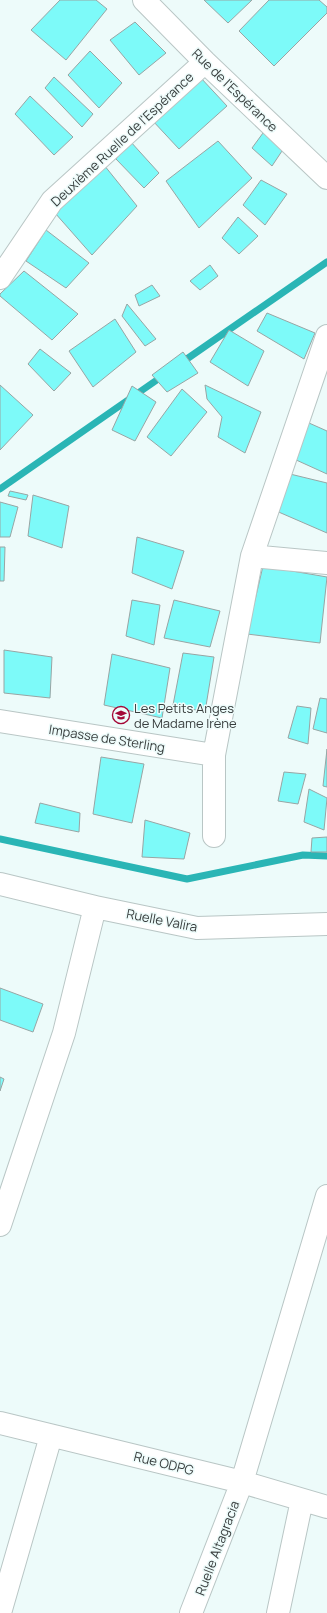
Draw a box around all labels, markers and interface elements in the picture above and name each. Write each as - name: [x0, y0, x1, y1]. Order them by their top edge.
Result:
- street label: Rue de l'Espérance: [188, 44, 282, 136]
- street label: Deuxième Ruelle de l'Espérance: [47, 68, 198, 210]
- place label: Les Petits Anges de Madame Irène: [134, 699, 237, 732]
- school or university icon: Les Petits Anges de Madame Irène: [111, 705, 131, 725]
- street label: Impasse de Sterling: [48, 720, 166, 756]
- street label: Ruelle Valira: [125, 904, 199, 936]
- street label: Rue ODPG: [132, 1447, 196, 1479]
- street label: Ruelle Altagracia: [191, 1498, 243, 1598]

